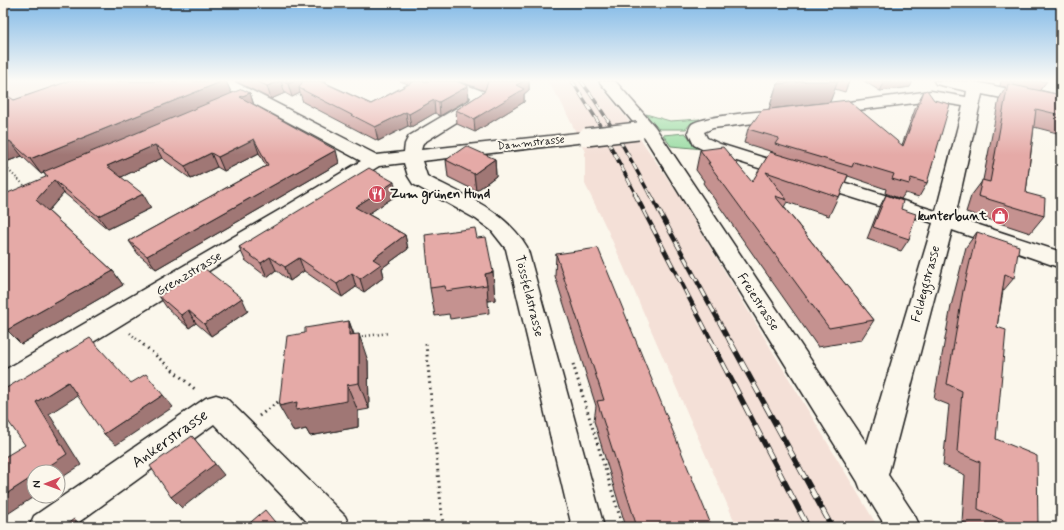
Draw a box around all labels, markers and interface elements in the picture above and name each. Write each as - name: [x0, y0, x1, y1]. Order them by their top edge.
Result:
- street label: Dammstrasse: [497, 133, 565, 153]
- restaurant icon: Zum grünen Hund: [367, 184, 387, 204]
- place label: Zum grünen Hund: [390, 186, 491, 205]
- shop icon: kunterbunt: [990, 206, 1010, 226]
- place label: kunterbunt: [918, 208, 987, 225]
- street label: Feldeggstrasse: [908, 244, 946, 325]
- street label: Grenzstrasse: [153, 248, 225, 300]
- street label: Tössfeldstrasse: [511, 253, 547, 339]
- street label: Freiestrasse: [733, 270, 783, 334]
- street label: Ankerstrasse: [128, 405, 212, 473]
- north arrow: [26, 464, 66, 504]
- text: N: [30, 480, 44, 488]

